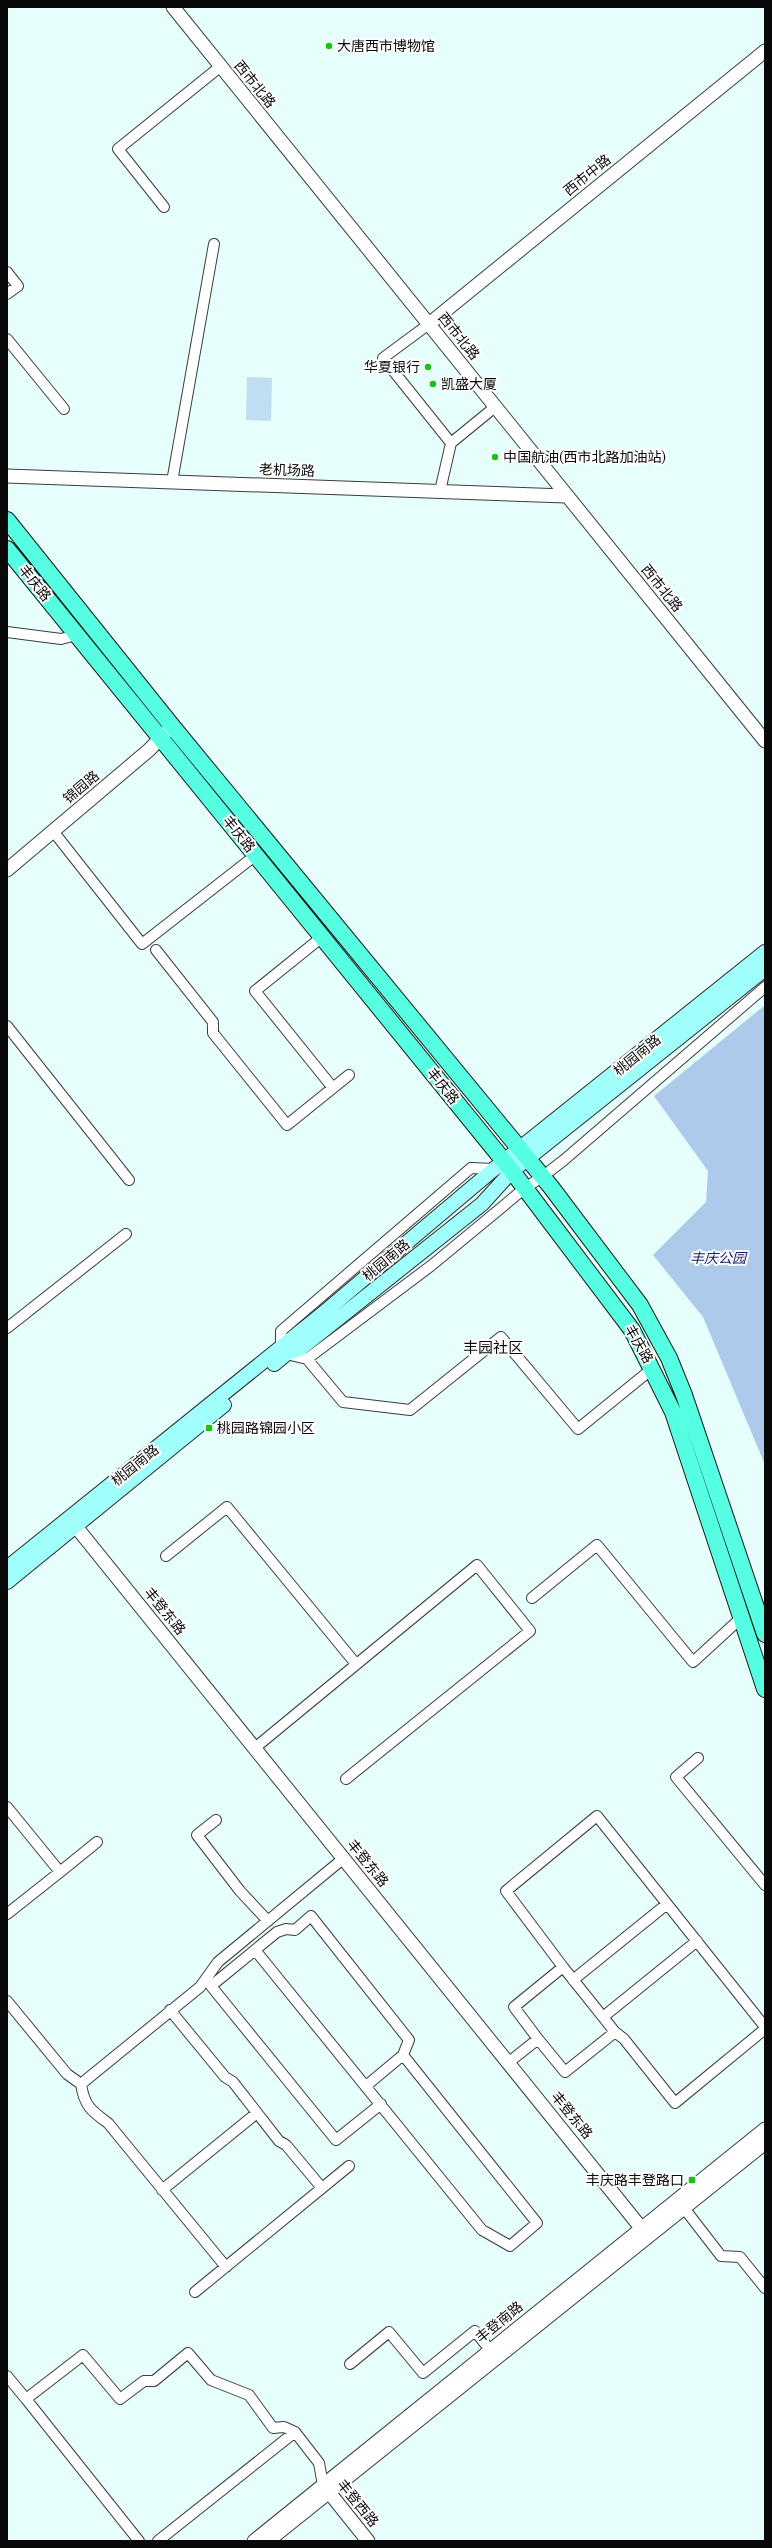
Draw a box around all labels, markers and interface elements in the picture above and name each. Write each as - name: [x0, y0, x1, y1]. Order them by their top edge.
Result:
- place label: 大唐西市博物馆: [337, 37, 435, 55]
- marker: 大唐西市博物馆: [324, 41, 334, 51]
- street label: 西市北路: [230, 57, 280, 111]
- street label: 西市中路: [560, 150, 614, 200]
- street label: 西市北路: [434, 309, 484, 363]
- place label: 华夏银行: [364, 358, 420, 376]
- marker: 华夏银行: [423, 362, 433, 372]
- place label: 凯盛大厦: [441, 375, 497, 393]
- marker: 凯盛大厦: [428, 379, 438, 389]
- place label: 中国航油(西市北路加油站): [503, 448, 666, 466]
- marker: 中国航油(西市北路加油站): [490, 452, 500, 462]
- street label: 老机场路: [259, 460, 315, 480]
- street label: 丰庆路: [15, 561, 55, 605]
- street label: 西市北路: [637, 561, 687, 615]
- street label: 锦园路: [59, 767, 103, 807]
- street label: 丰庆路: [219, 812, 259, 856]
- street label: 桃园南路: [610, 1030, 664, 1080]
- street label: 丰庆路: [423, 1064, 463, 1108]
- street label: 桃园南路: [359, 1235, 413, 1285]
- park label: 丰庆公园: [690, 1249, 748, 1267]
- street label: 丰庆路: [621, 1321, 657, 1367]
- district label: 丰园社区: [463, 1338, 523, 1357]
- place label: 桃园路锦园小区: [217, 1419, 315, 1437]
- marker: 桃园路锦园小区: [204, 1423, 214, 1433]
- street label: 桃园南路: [108, 1440, 162, 1490]
- street label: 丰登东路: [140, 1584, 190, 1638]
- street label: 丰登东路: [343, 1836, 393, 1890]
- street label: 丰登东路: [547, 2088, 597, 2142]
- place label: 丰庆路丰登路口: [586, 2171, 684, 2189]
- marker: 丰庆路丰登路口: [687, 2175, 697, 2185]
- street label: 丰登南路: [472, 2297, 526, 2347]
- street label: 丰登西路: [333, 2476, 383, 2530]

